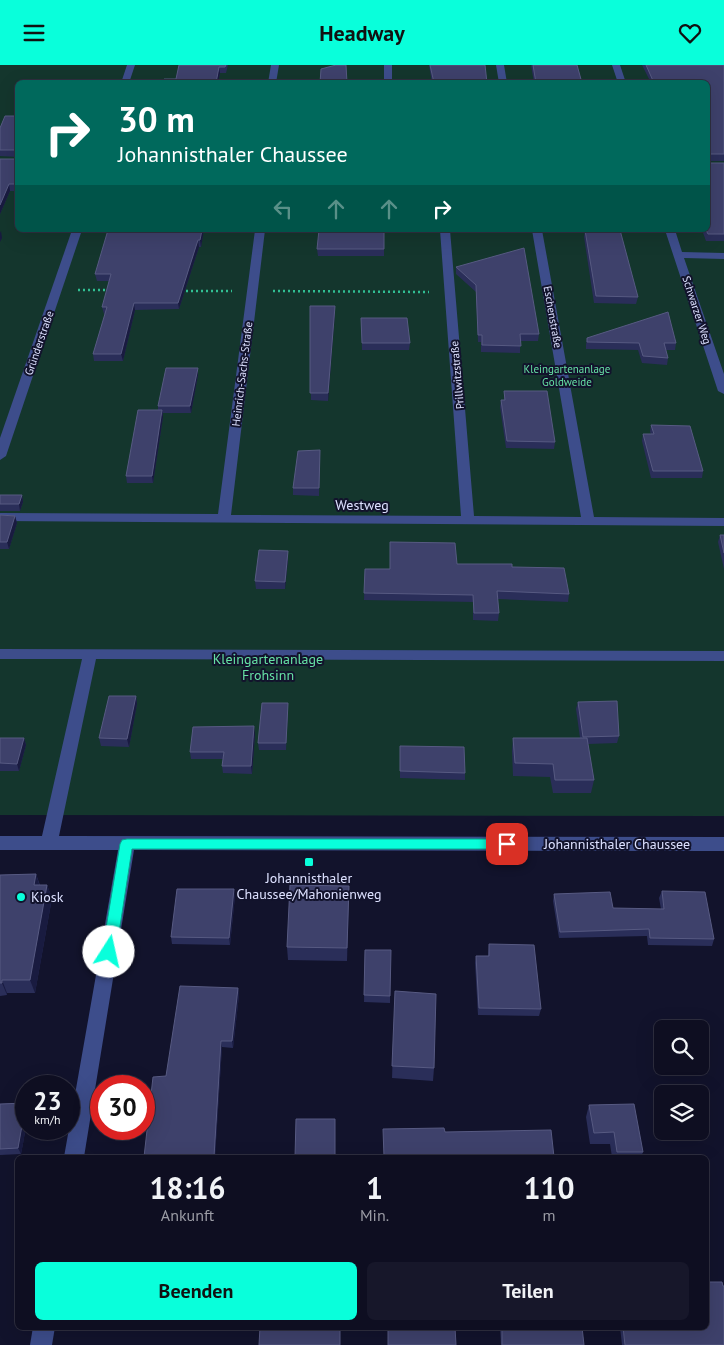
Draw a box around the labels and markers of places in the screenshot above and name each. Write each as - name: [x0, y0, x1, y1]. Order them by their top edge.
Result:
- pin: [486, 823, 528, 865]
- marker: Johannisthaler Chaussee/Mahonienweg: [303, 856, 315, 868]
- place label: Johannisthaler Chaussee/Mahonienweg: [237, 869, 381, 903]
- place label: Kiosk: [31, 888, 64, 906]
- marker: Kiosk: [15, 891, 27, 903]

